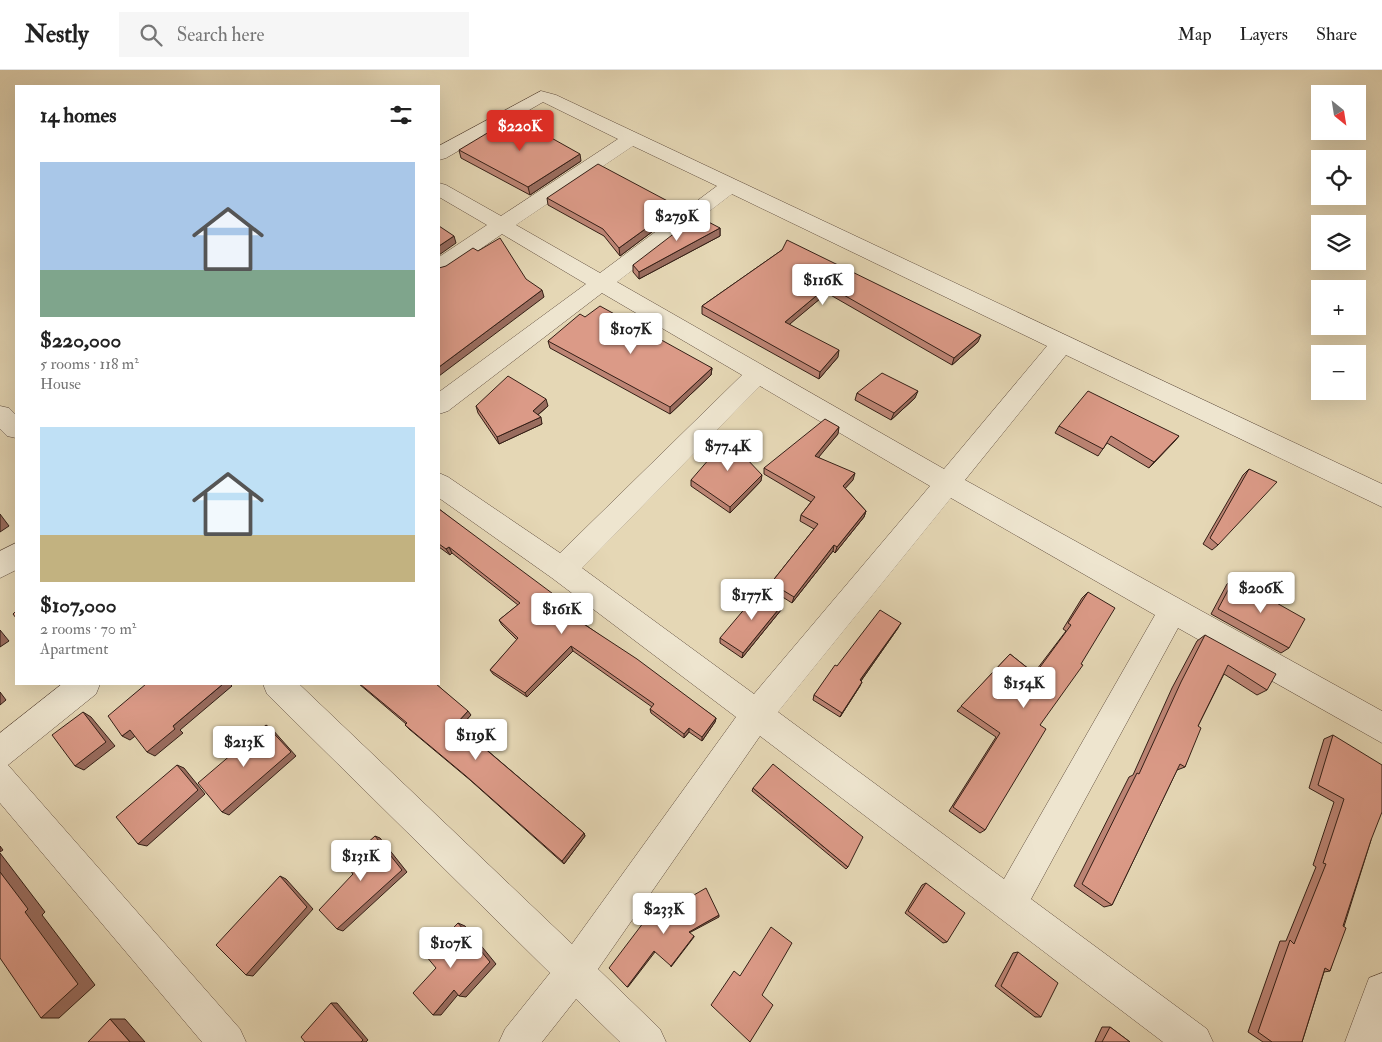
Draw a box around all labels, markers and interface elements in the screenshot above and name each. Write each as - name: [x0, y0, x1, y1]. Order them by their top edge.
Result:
- search box: [119, 12, 469, 57]
- text: Nestly: [25, 19, 89, 50]
- icon: search: [137, 21, 165, 49]
- text: Search here: [177, 23, 264, 47]
- text: Map: [1178, 23, 1212, 46]
- text: Layers: [1240, 23, 1288, 46]
- text: Share: [1316, 23, 1357, 46]
- north arrow: [1311, 85, 1366, 140]
- map controls: [1311, 85, 1366, 400]
- icon: filters: [387, 101, 415, 129]
- text: 14 homes: [40, 102, 117, 129]
- pin: $220K: [485, 109, 555, 152]
- text: $220K: [498, 116, 542, 136]
- button: locate: [1311, 150, 1366, 205]
- icon: home: [183, 194, 273, 284]
- pin: $279K: [642, 200, 712, 242]
- text: $279K: [655, 206, 699, 226]
- button: layers: [1311, 215, 1366, 270]
- pin: $116K: [788, 264, 858, 306]
- text: $116K: [803, 270, 843, 290]
- button: +: [1311, 280, 1366, 335]
- pin: $107K: [596, 312, 666, 355]
- text: $107K: [610, 319, 652, 339]
- text: $220,000: [40, 327, 121, 354]
- button: −: [1311, 345, 1366, 400]
- text: 5 rooms · 118 m²: [40, 354, 139, 374]
- text: House: [40, 374, 81, 394]
- pin: $77.4K: [687, 430, 769, 472]
- text: $77.4K: [705, 436, 751, 456]
- icon: home: [183, 459, 273, 549]
- pin: $206K: [1226, 572, 1296, 614]
- pin: $177K: [717, 578, 787, 621]
- text: $206K: [1239, 578, 1283, 598]
- text: $177K: [732, 585, 772, 605]
- text: $107,000: [40, 592, 117, 619]
- pin: $161K: [527, 592, 597, 635]
- text: $161K: [542, 599, 582, 619]
- text: 2 rooms · 70 m²: [40, 619, 136, 639]
- text: Apartment: [40, 639, 108, 659]
- pin: $154K: [989, 666, 1059, 709]
- text: $154K: [1003, 673, 1045, 693]
- pin: $119K: [441, 718, 511, 761]
- text: $119K: [456, 725, 496, 745]
- pin: $213K: [209, 726, 279, 768]
- text: $213K: [224, 732, 264, 752]
- pin: $131K: [326, 840, 396, 882]
- text: $131K: [342, 846, 380, 866]
- pin: $233K: [629, 892, 699, 935]
- text: $233K: [644, 899, 684, 919]
- pin: $107K: [416, 926, 486, 969]
- text: $107K: [430, 933, 472, 953]

